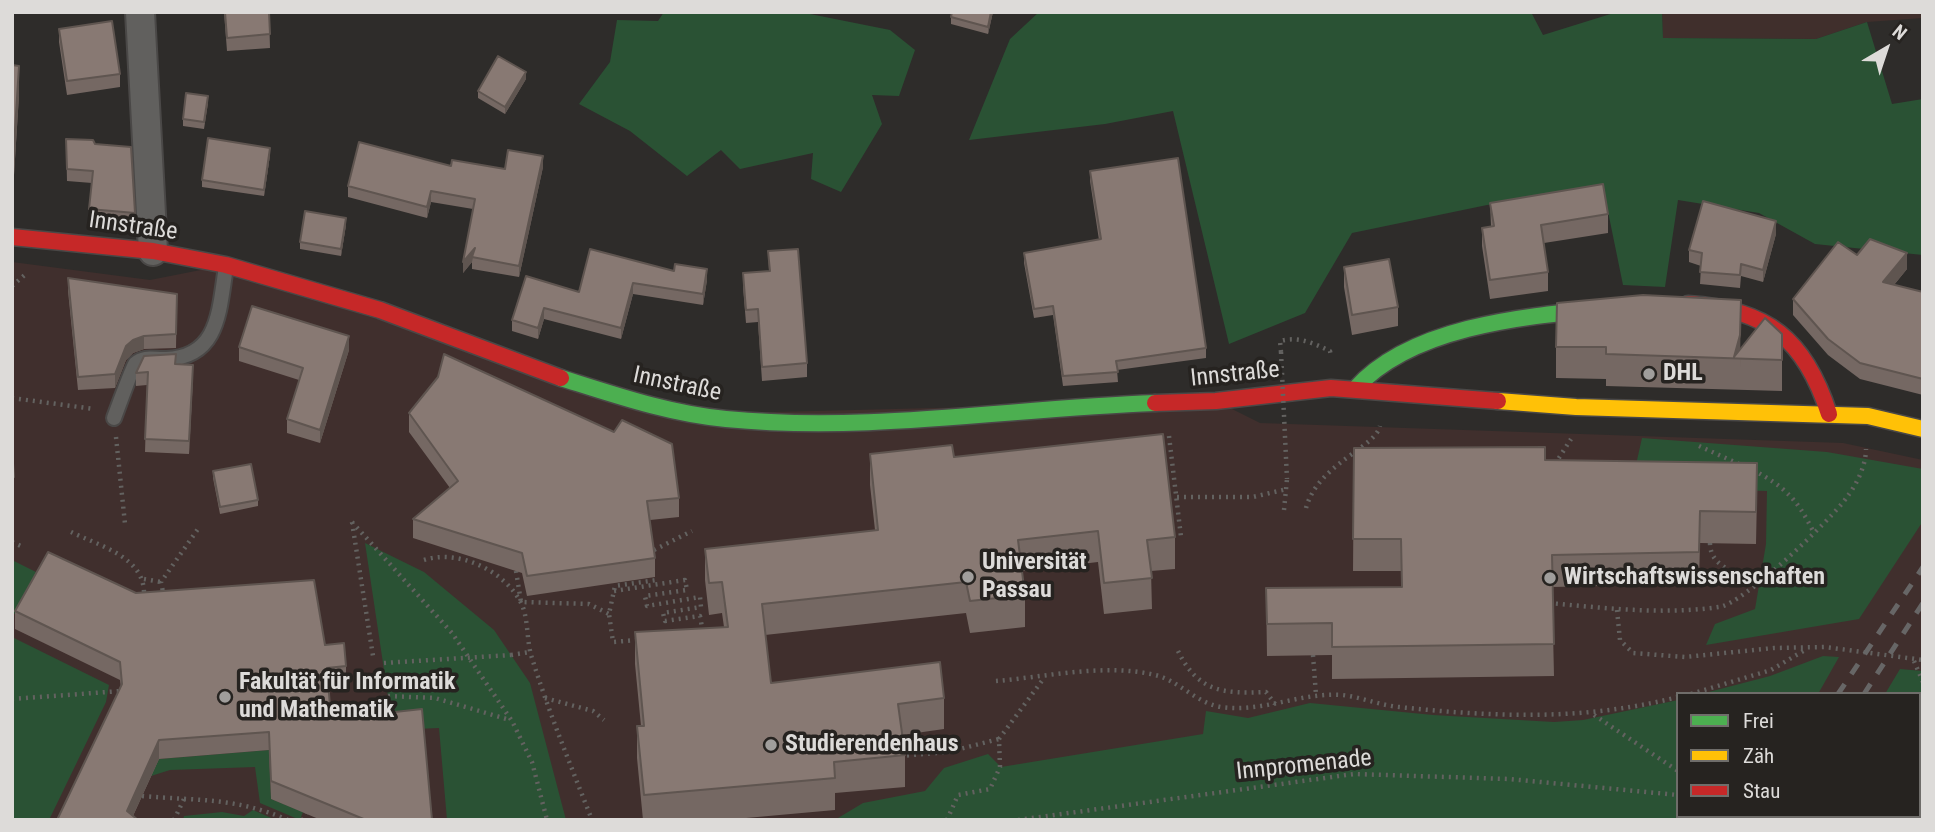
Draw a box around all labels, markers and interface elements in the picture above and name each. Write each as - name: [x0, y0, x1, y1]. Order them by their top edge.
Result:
- north arrow: [1851, 14, 1921, 84]
- text: N: [1888, 20, 1911, 45]
- street label: Innstraße: [87, 207, 179, 247]
- street label: Innstraße: [1189, 356, 1281, 394]
- place label: DHL: [1663, 360, 1703, 388]
- street label: Innstraße: [630, 362, 724, 408]
- marker: DHL: [1641, 366, 1657, 382]
- place label: Universität Passau: [982, 549, 1087, 605]
- place label: Wirtschaftswissenschaften: [1564, 564, 1825, 592]
- marker: Universität Passau: [960, 569, 976, 585]
- marker: Wirtschaftswissenschaften: [1542, 570, 1558, 586]
- place label: Fakultät für Informatik und Mathematik: [239, 669, 455, 725]
- marker: Fakultät für Informatik und Mathematik: [217, 689, 233, 705]
- legend: [1676, 692, 1921, 818]
- text: Frei: [1743, 709, 1774, 733]
- place label: Studierendenhaus: [785, 731, 959, 759]
- marker: Studierendenhaus: [763, 737, 779, 753]
- text: Zäh: [1743, 744, 1774, 768]
- street label: Innpromenade: [1235, 745, 1373, 787]
- text: Stau: [1743, 779, 1780, 803]

